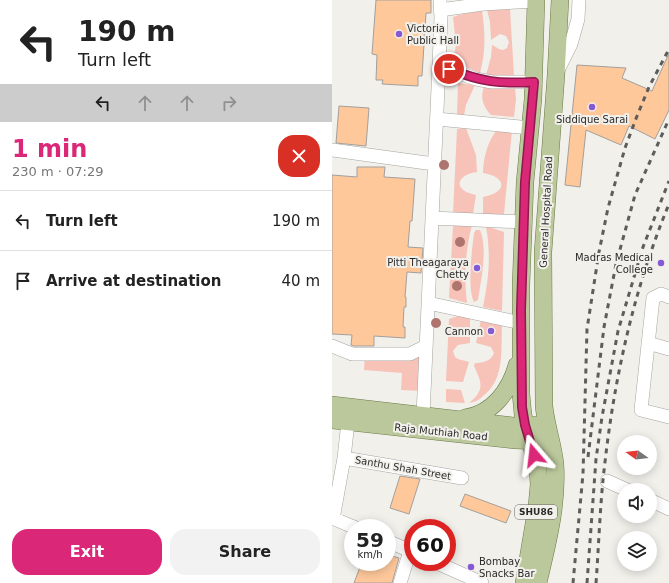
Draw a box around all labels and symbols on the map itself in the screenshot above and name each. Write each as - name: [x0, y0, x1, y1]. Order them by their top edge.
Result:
- place label: Victoria Public Hall: [407, 23, 459, 46]
- marker: Victoria Public Hall: [394, 29, 404, 39]
- pin: [432, 52, 466, 86]
- marker: Siddique Sarai: [587, 102, 597, 112]
- place label: Siddique Sarai: [556, 114, 628, 125]
- street label: General Hospital Road: [538, 156, 554, 268]
- place label: Madras Medical College: [575, 252, 653, 275]
- place label: Pitti Theagaraya Chetty: [387, 257, 469, 280]
- marker: Madras Medical College: [656, 258, 666, 268]
- marker: Pitti Theagaraya Chetty: [472, 263, 482, 273]
- place label: Cannon: [445, 326, 483, 337]
- marker: Cannon: [486, 326, 496, 336]
- street label: Raja Muthiah Road: [394, 422, 488, 442]
- position arrow: [513, 434, 555, 476]
- north arrow: [617, 435, 657, 475]
- street label: Santhu Shah Street: [354, 454, 452, 482]
- road number: SHU86: [515, 505, 557, 519]
- speed limit sign: 60: [404, 519, 456, 571]
- place label: Bombay Snacks Bar: [479, 556, 535, 579]
- marker: Bombay Snacks Bar: [466, 562, 476, 572]

